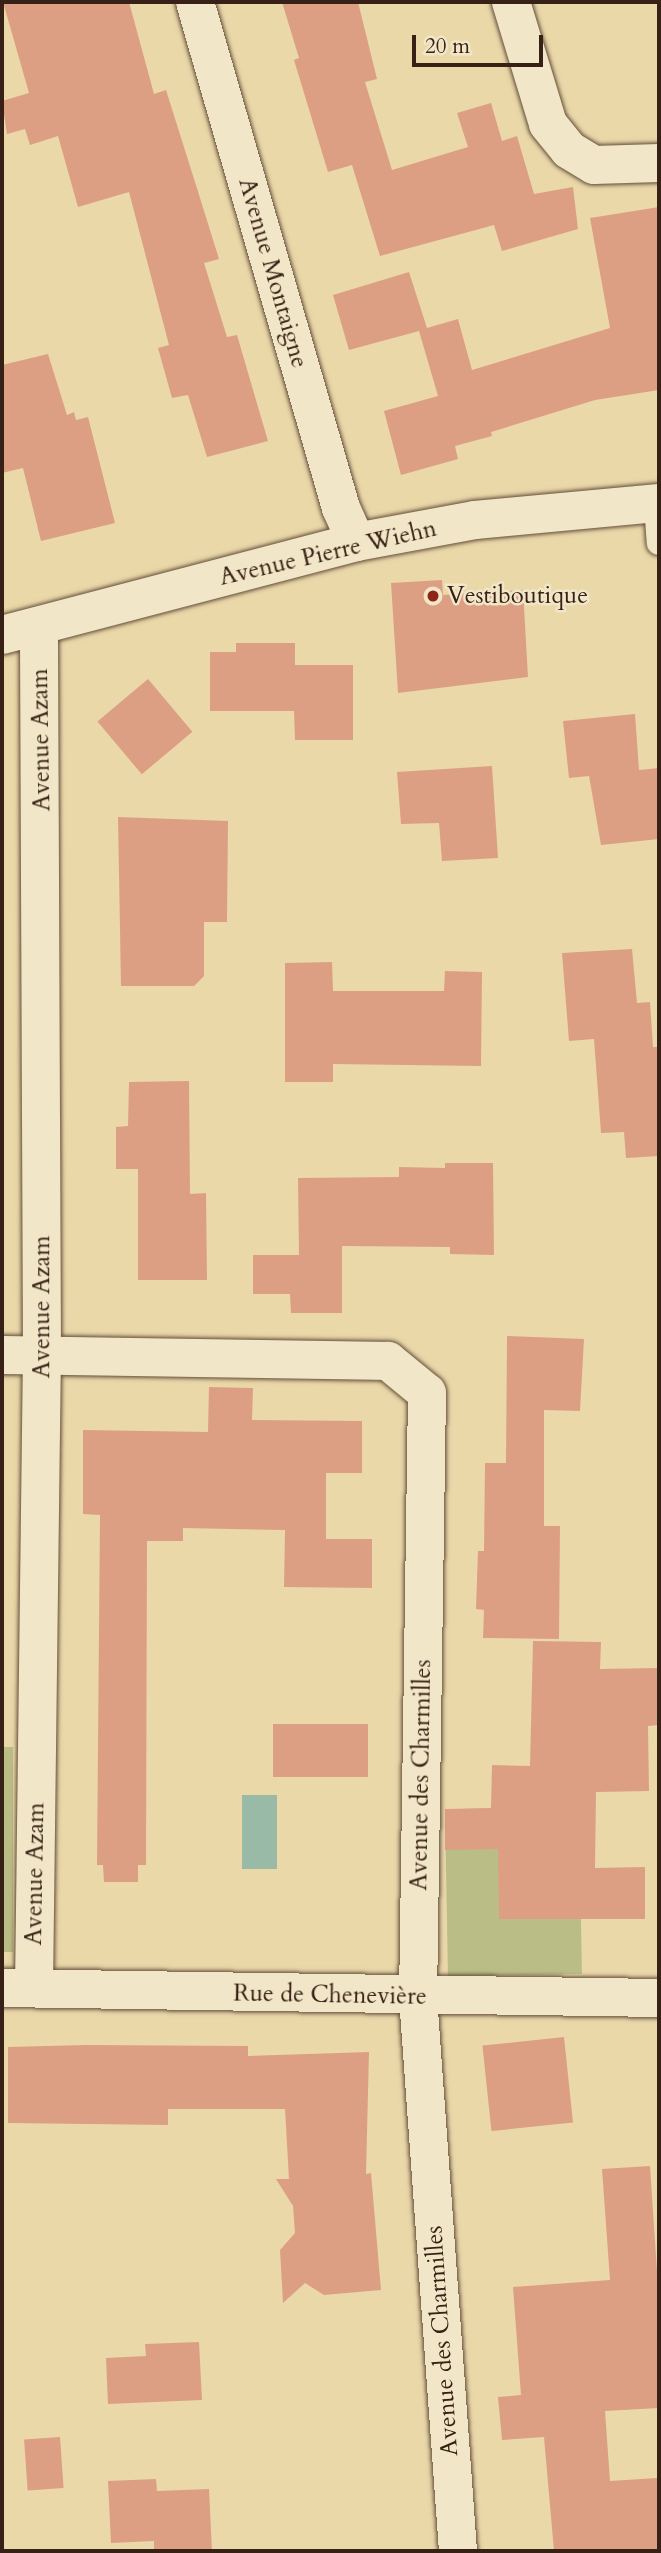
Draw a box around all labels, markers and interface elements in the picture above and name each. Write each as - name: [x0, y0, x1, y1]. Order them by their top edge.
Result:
- scale bar: [416, 21, 547, 65]
- text: 20 m: [425, 32, 470, 61]
- street label: Avenue Montaigne: [232, 175, 314, 371]
- street label: Avenue Pierre Wiehn: [217, 514, 439, 592]
- place label: Vestiboutique: [447, 582, 588, 610]
- marker: Vestiboutique: [425, 588, 441, 604]
- street label: Avenue Azam: [25, 668, 57, 812]
- street label: Avenue Azam: [28, 1236, 56, 1378]
- street label: Avenue des Charmilles: [405, 1659, 437, 1891]
- street label: Avenue Azam: [19, 1802, 51, 1946]
- street label: Rue de Chenevière: [233, 1979, 427, 2011]
- street label: Avenue des Charmilles: [420, 2225, 464, 2457]

